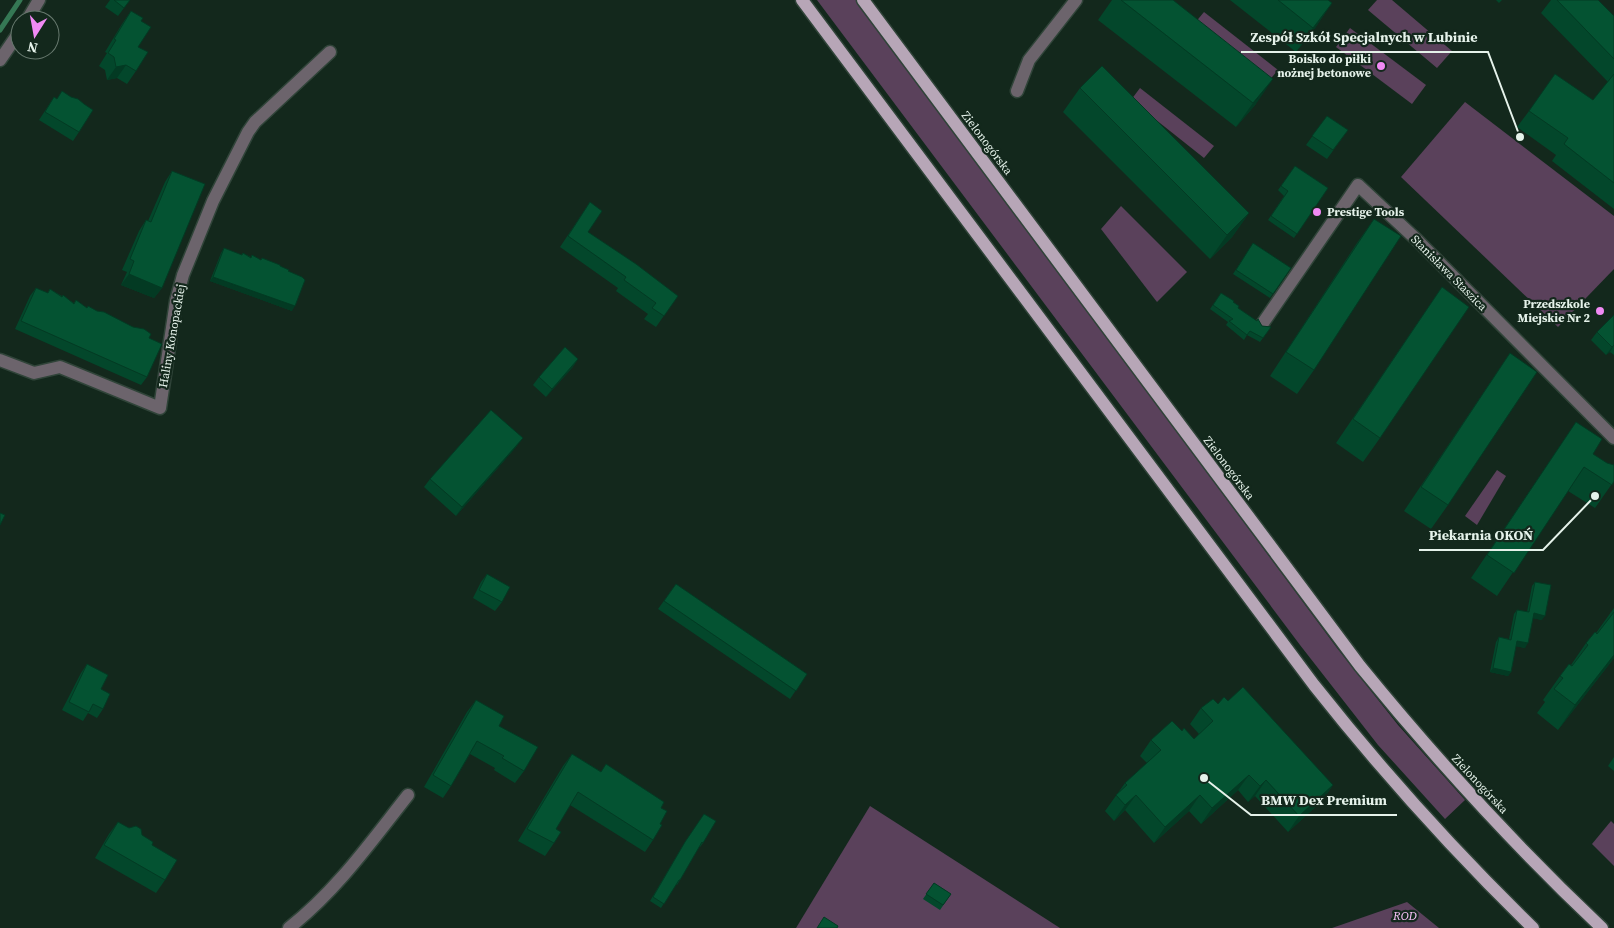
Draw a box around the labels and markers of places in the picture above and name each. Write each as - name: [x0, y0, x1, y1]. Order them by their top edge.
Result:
- callout: Zespół Szkół Specjalnych w Lubinie: [1241, 23, 1488, 52]
- place label: Boisko do piłki nożnej betonowe: [1277, 51, 1371, 81]
- marker: Boisko do piłki nożnej betonowe: [1375, 60, 1387, 72]
- place label: Prestige Tools: [1327, 204, 1405, 220]
- marker: Prestige Tools: [1311, 206, 1323, 218]
- place label: Przedszkole Miejskie Nr 2: [1517, 296, 1590, 326]
- marker: Przedszkole Miejskie Nr 2: [1594, 305, 1606, 317]
- callout: Piekarnia OKOŃ: [1419, 521, 1543, 550]
- callout: BMW Dex Premium: [1251, 786, 1397, 815]

